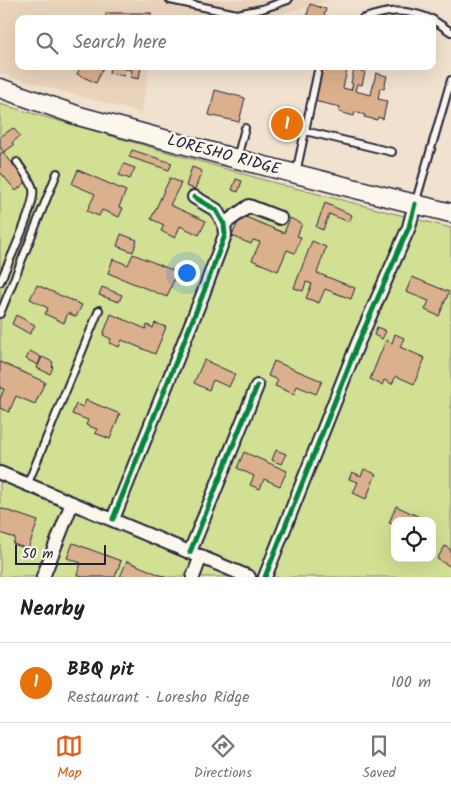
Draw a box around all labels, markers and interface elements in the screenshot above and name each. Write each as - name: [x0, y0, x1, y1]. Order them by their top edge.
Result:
- search box: [15, 15, 436, 70]
- text: Search here: [73, 28, 167, 58]
- icon: search: [33, 29, 61, 57]
- pin: 1: [271, 105, 303, 143]
- street label: LORESHO RIDGE: [165, 128, 284, 182]
- your location: [174, 260, 200, 286]
- map controls: [391, 517, 436, 562]
- button: locate: [391, 517, 436, 562]
- scale bar: [15, 542, 106, 565]
- text: 50 m: [22, 543, 53, 565]
- text: Nearby: [20, 593, 85, 626]
- text: BBQ pit: [67, 655, 134, 685]
- text: 1: [34, 670, 38, 695]
- text: 100 m: [391, 670, 431, 695]
- text: Restaurant · Loresho Ridge: [67, 685, 249, 710]
- tab: Map: [55, 732, 83, 784]
- tab: Directions: [194, 732, 252, 784]
- tab: Saved: [362, 732, 396, 784]

